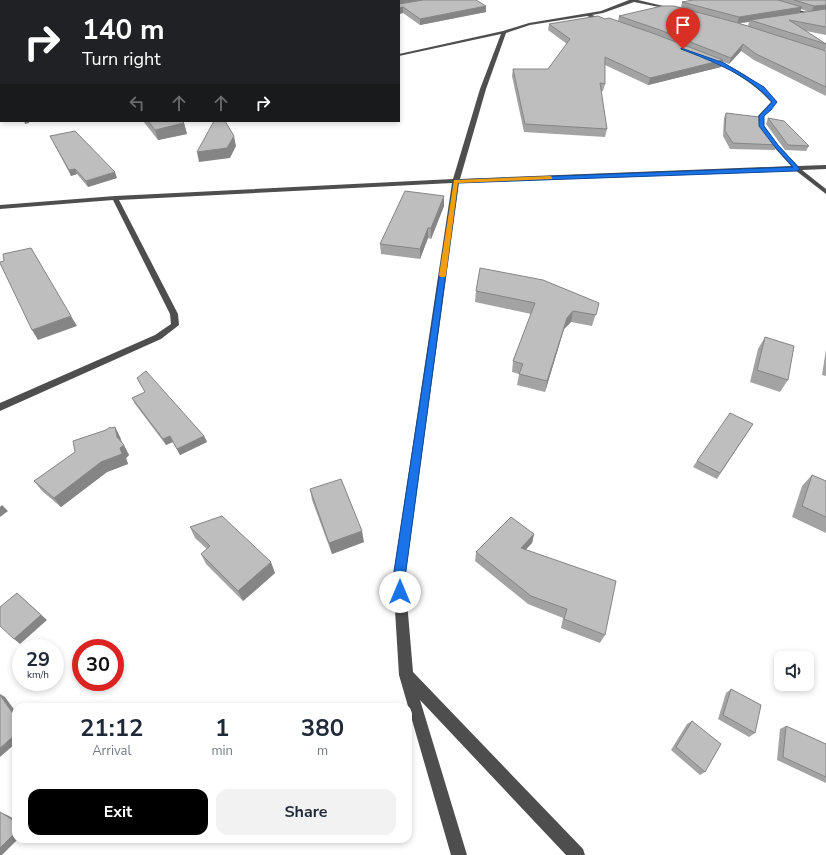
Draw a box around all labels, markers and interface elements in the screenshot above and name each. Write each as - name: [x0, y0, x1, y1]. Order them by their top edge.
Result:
- pin: [666, 8, 700, 49]
- text: 140 m: [82, 11, 165, 49]
- icon: arrive: [672, 14, 694, 36]
- icon: right: [16, 16, 68, 68]
- text: Turn right: [82, 47, 161, 71]
- icon: left: [126, 92, 148, 114]
- icon: ahead: [168, 92, 190, 114]
- icon: ahead: [210, 92, 232, 114]
- icon: right: [252, 92, 274, 114]
- position arrow: [379, 571, 421, 613]
- speed limit sign: 30: [72, 639, 124, 691]
- text: 29: [26, 646, 50, 673]
- map controls: [774, 651, 814, 691]
- button: sound: [774, 651, 814, 691]
- text: km/h: [27, 668, 49, 682]
- text: 21:12: [80, 712, 143, 744]
- text: 1: [215, 712, 229, 744]
- text: 380: [301, 712, 344, 744]
- text: Arrival: [92, 742, 131, 760]
- text: min: [211, 742, 233, 760]
- text: m: [317, 742, 328, 760]
- button: Exit: [28, 789, 208, 835]
- button: Share: [216, 789, 396, 835]

